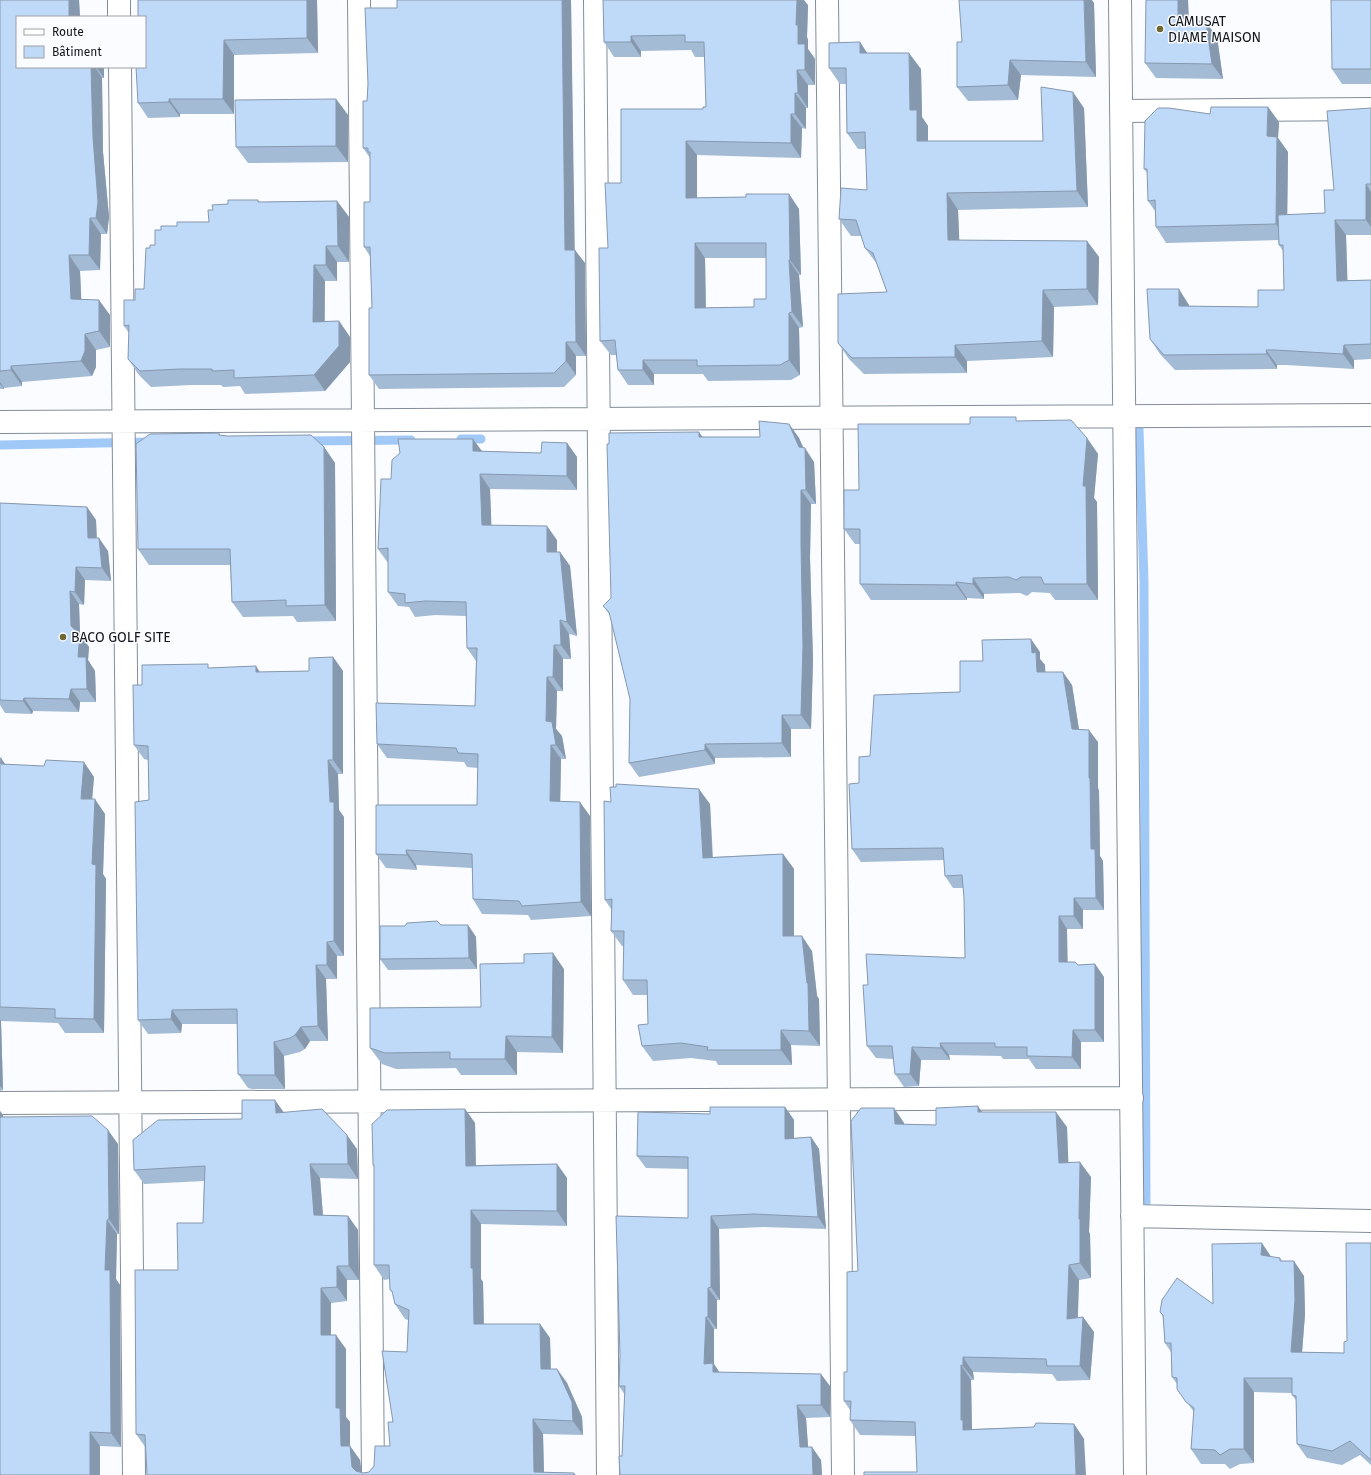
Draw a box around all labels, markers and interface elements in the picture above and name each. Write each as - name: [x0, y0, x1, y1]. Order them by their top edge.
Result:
- place label: CAMUSAT DIAME MAISON: [1168, 13, 1261, 46]
- legend: [16, 16, 146, 68]
- marker: CAMUSAT DIAME MAISON: [1155, 24, 1165, 34]
- text: Route: [52, 25, 84, 39]
- text: Bâtiment: [52, 45, 102, 59]
- place label: BACO GOLF SITE: [71, 629, 171, 646]
- marker: BACO GOLF SITE: [58, 632, 68, 642]

